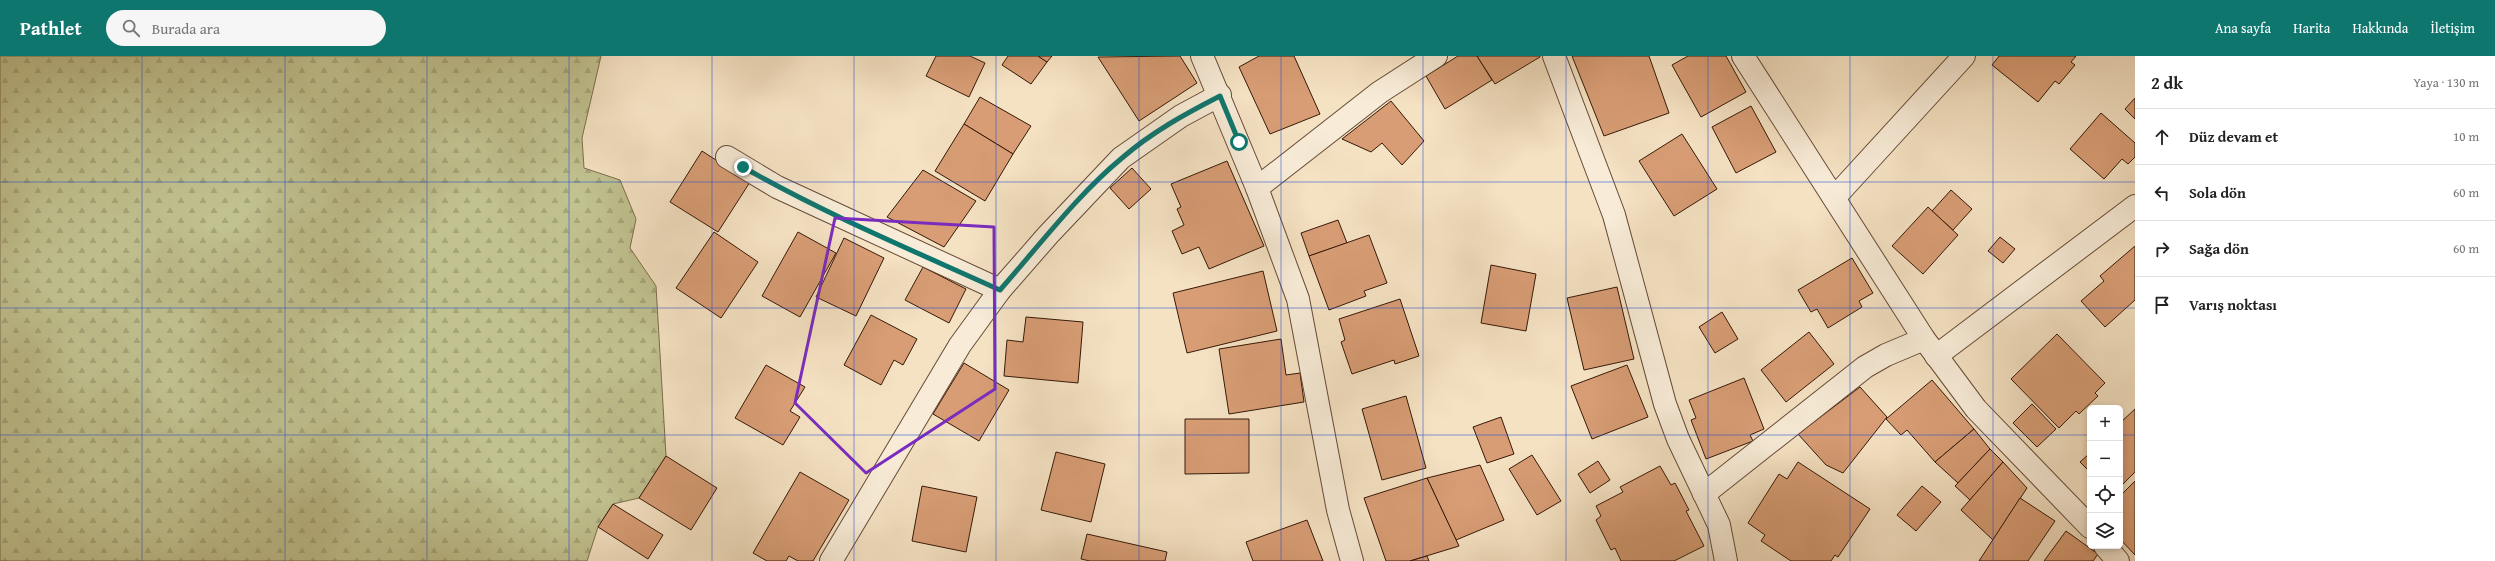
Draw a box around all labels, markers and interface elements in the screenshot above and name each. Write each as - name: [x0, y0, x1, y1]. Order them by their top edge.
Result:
- search box: [106, 10, 386, 46]
- text: Pathlet: [20, 14, 82, 42]
- icon: search: [120, 17, 142, 39]
- text: Burada ara: [152, 18, 220, 39]
- text: Ana sayfa: [2215, 18, 2271, 38]
- text: Harita: [2293, 18, 2330, 38]
- text: Hakkında: [2352, 18, 2408, 38]
- text: İletişim: [2430, 18, 2475, 38]
- text: 2 dk: [2151, 70, 2183, 95]
- text: Yaya · 130 m: [2413, 73, 2479, 92]
- icon: ahead: [2151, 126, 2173, 148]
- text: Düz devam et: [2189, 126, 2278, 147]
- text: 10 m: [2453, 127, 2479, 146]
- route start: [1230, 133, 1248, 151]
- route end: [734, 158, 752, 176]
- icon: left: [2151, 182, 2173, 204]
- text: Sola dön: [2189, 182, 2246, 203]
- text: 60 m: [2453, 183, 2479, 202]
- icon: right: [2151, 238, 2173, 260]
- text: Sağa dön: [2189, 238, 2249, 259]
- text: 60 m: [2453, 239, 2479, 258]
- icon: arrive: [2151, 294, 2173, 316]
- text: Varış noktası: [2189, 294, 2277, 315]
- map controls: [2087, 405, 2123, 549]
- button: +: [2087, 405, 2123, 441]
- button: −: [2087, 441, 2123, 477]
- button: locate: [2087, 477, 2123, 513]
- button: layers: [2087, 513, 2123, 549]

